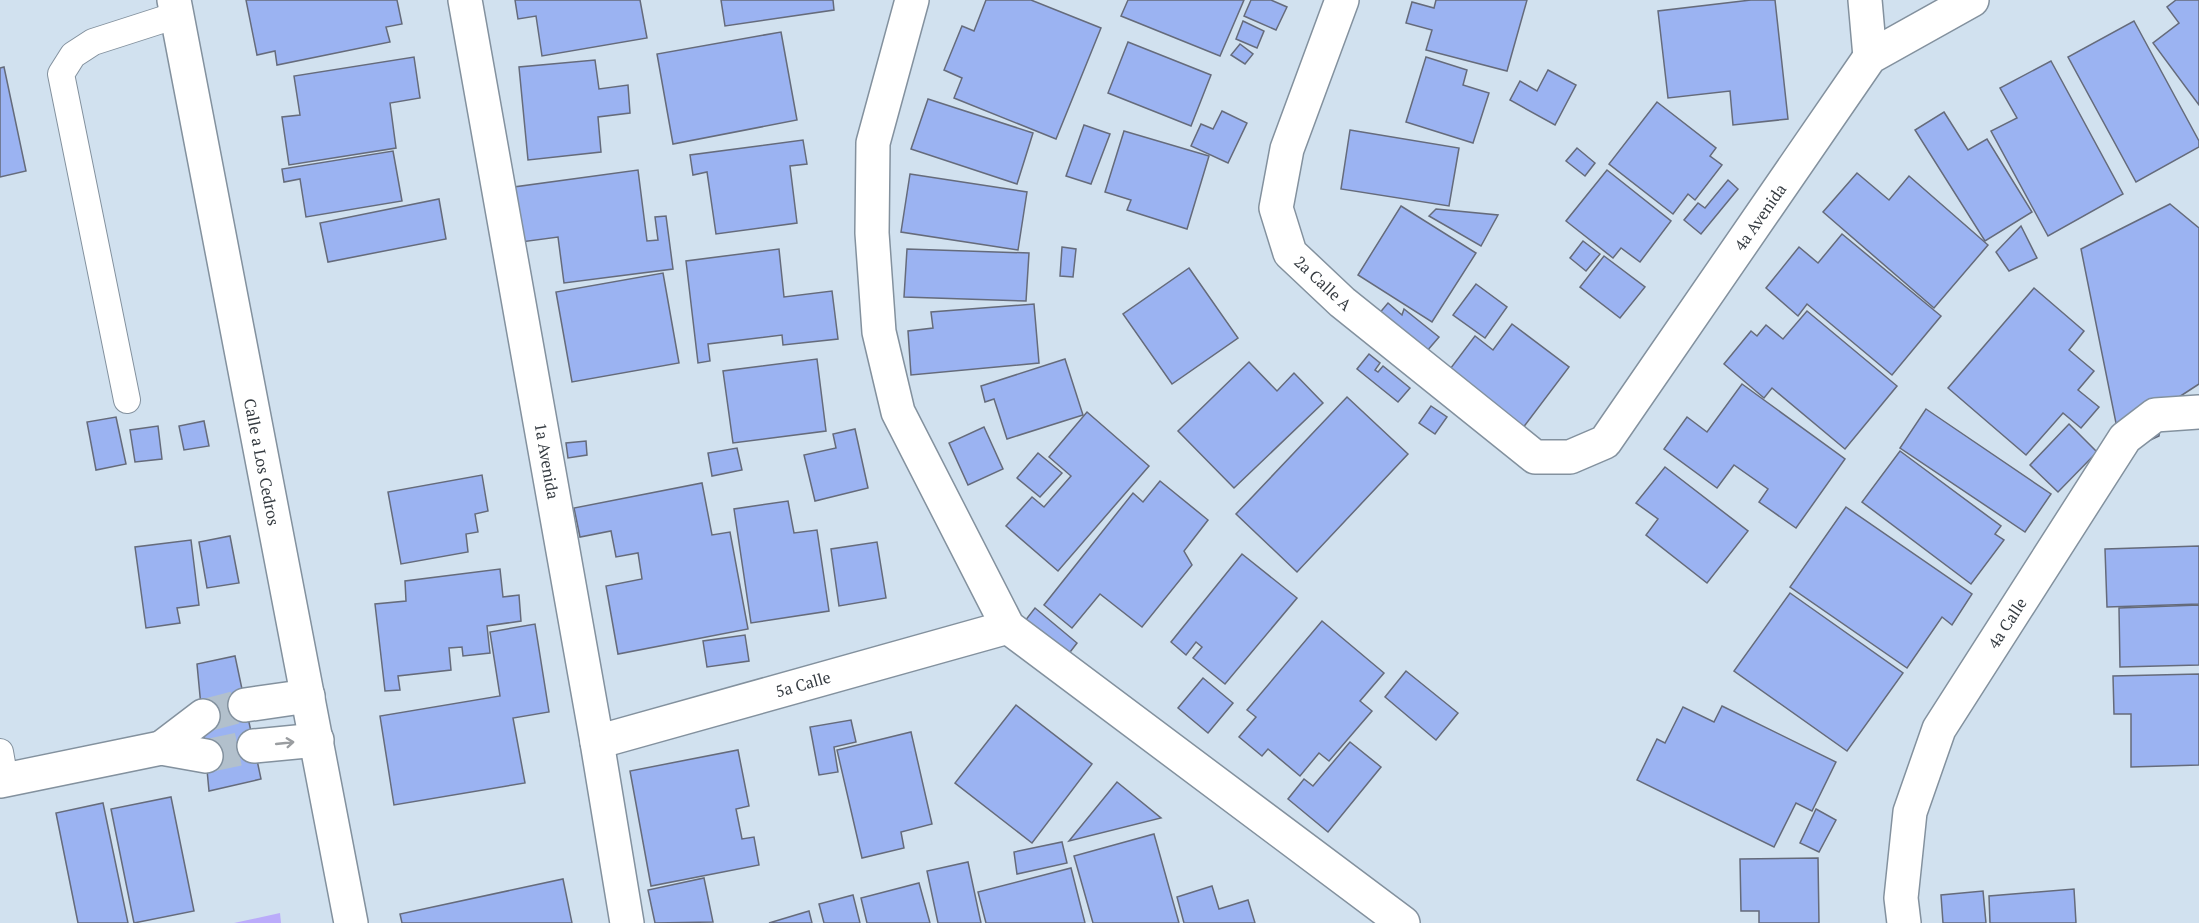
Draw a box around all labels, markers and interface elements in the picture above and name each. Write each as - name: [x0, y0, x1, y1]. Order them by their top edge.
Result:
- street label: 4a Avenida: [1729, 179, 1791, 255]
- street label: 2a Calle A: [1290, 251, 1357, 315]
- street label: Calle a Los Cedros: [239, 397, 285, 528]
- street label: 1a Avenida: [529, 421, 565, 501]
- street label: 4a Calle: [1982, 593, 2032, 653]
- street label: 5a Calle: [773, 666, 833, 702]
- one-way arrow: [275, 737, 295, 748]

